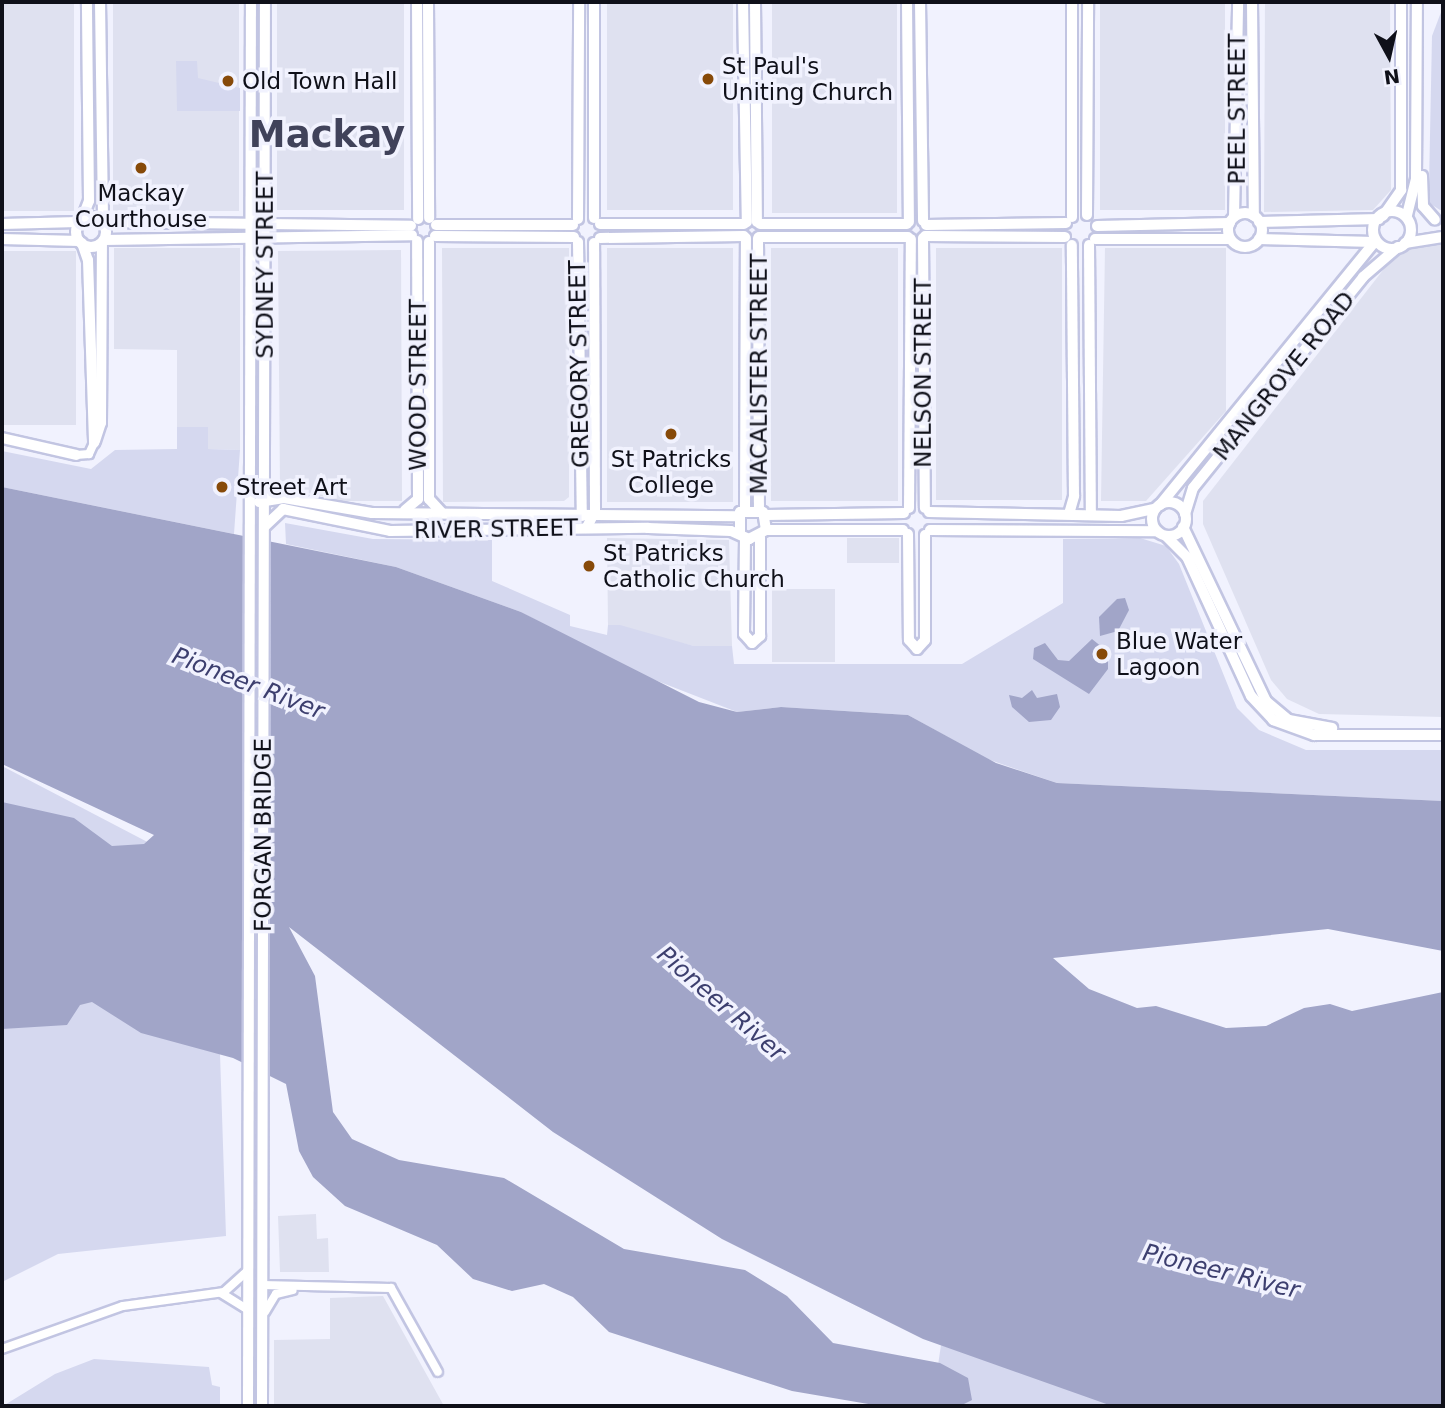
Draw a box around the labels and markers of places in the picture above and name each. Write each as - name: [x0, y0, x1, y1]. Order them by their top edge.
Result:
- place label: St Paul's Uniting Church: [722, 52, 893, 106]
- place label: Old Town Hall: [242, 67, 397, 95]
- marker: St Paul's Uniting Church: [700, 71, 716, 87]
- marker: Old Town Hall: [220, 73, 236, 89]
- marker: Mackay Courthouse: [133, 160, 149, 176]
- place label: Mackay Courthouse: [75, 179, 207, 233]
- marker: St Patricks College: [663, 426, 679, 442]
- place label: St Patricks College: [611, 445, 731, 499]
- place label: Street Art: [236, 473, 347, 501]
- marker: Street Art: [214, 479, 230, 495]
- place label: St Patricks Catholic Church: [603, 539, 785, 593]
- marker: St Patricks Catholic Church: [581, 558, 597, 574]
- place label: Blue Water Lagoon: [1116, 627, 1242, 681]
- marker: Blue Water Lagoon: [1094, 646, 1110, 662]

